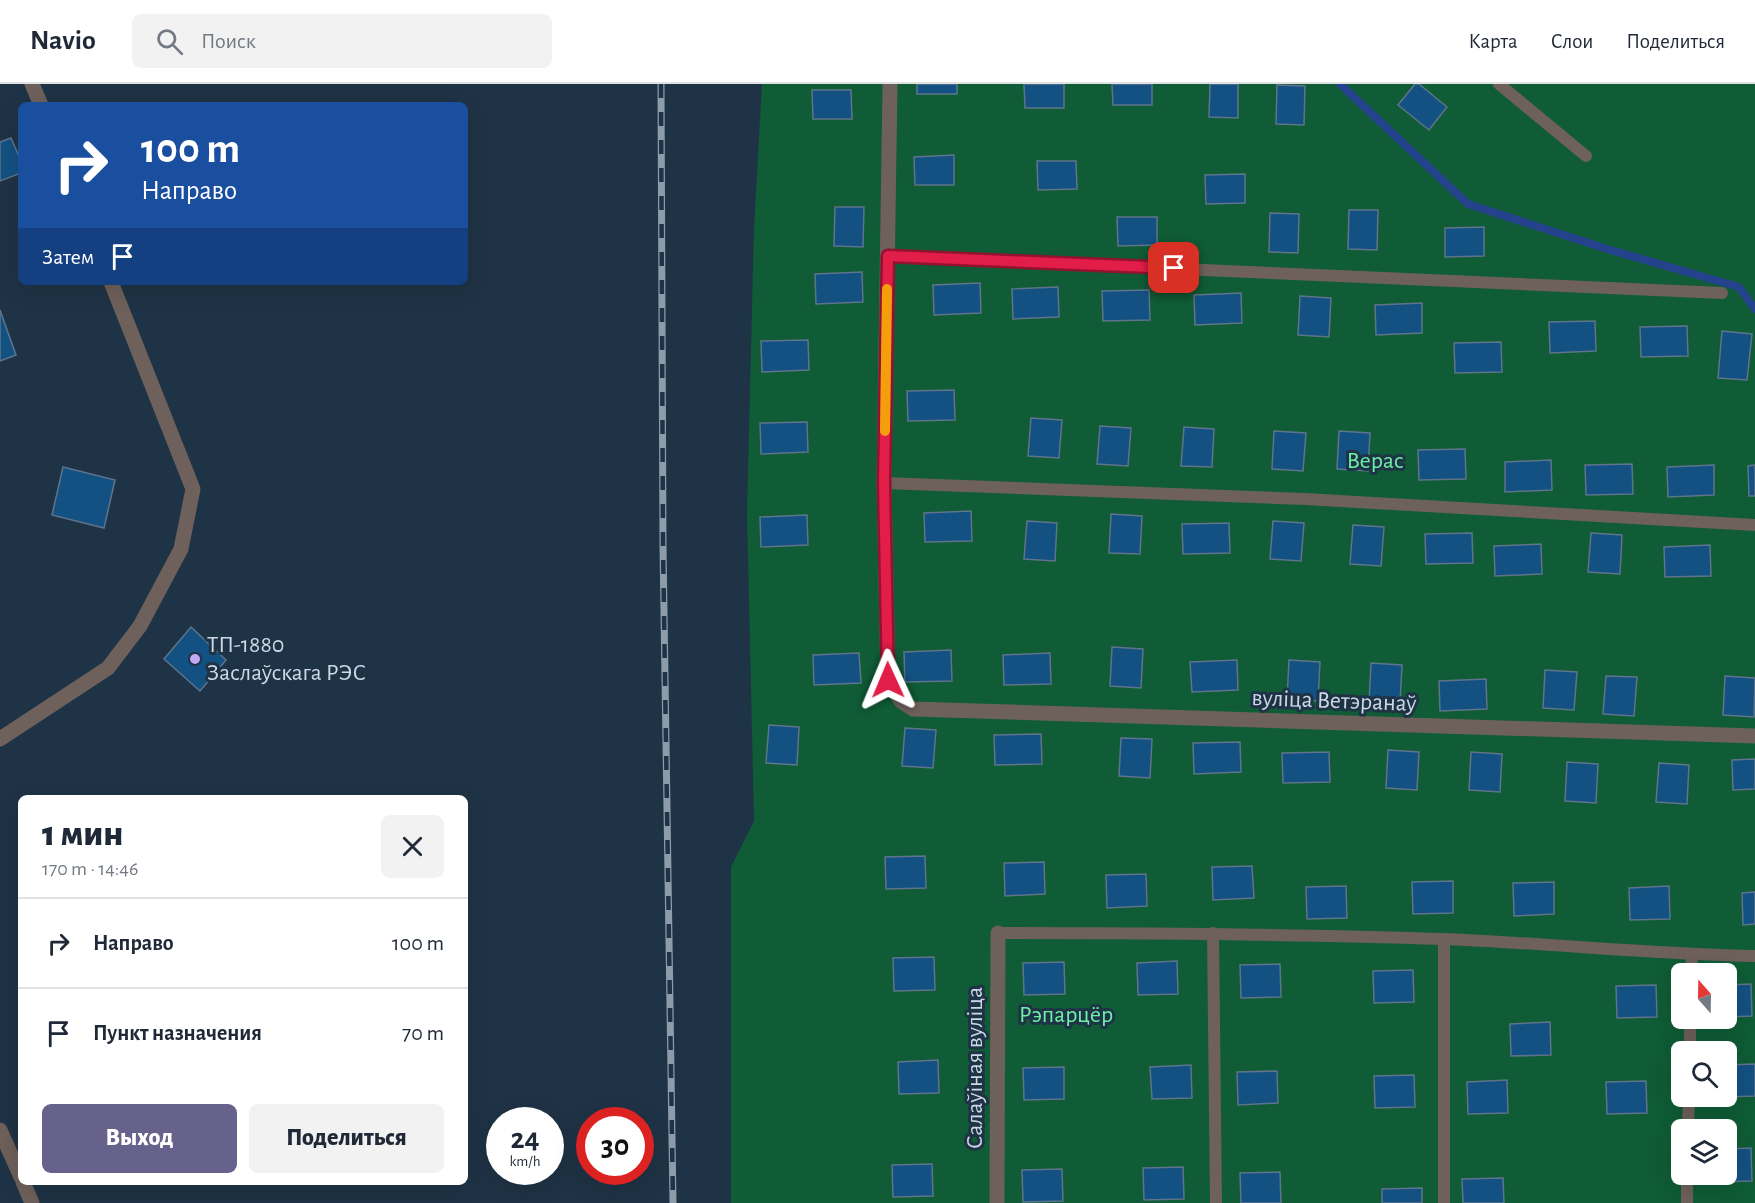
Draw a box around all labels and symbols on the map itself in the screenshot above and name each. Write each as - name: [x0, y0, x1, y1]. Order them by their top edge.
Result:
- pin: [1148, 242, 1199, 293]
- park label: Верас: [1346, 449, 1404, 473]
- place label: ТП-1880 Заслаўскага РЭС: [207, 633, 366, 685]
- position arrow: [856, 648, 920, 712]
- marker: ТП-1880 Заслаўскага РЭС: [188, 652, 202, 666]
- street label: вуліца Ветэранаў: [1251, 686, 1418, 716]
- north arrow: [1671, 963, 1737, 1029]
- street label: Салаўіная вуліца: [963, 987, 987, 1149]
- park label: Рэпарцёр: [1019, 1003, 1113, 1027]
- speed limit sign: 30: [576, 1107, 654, 1185]

